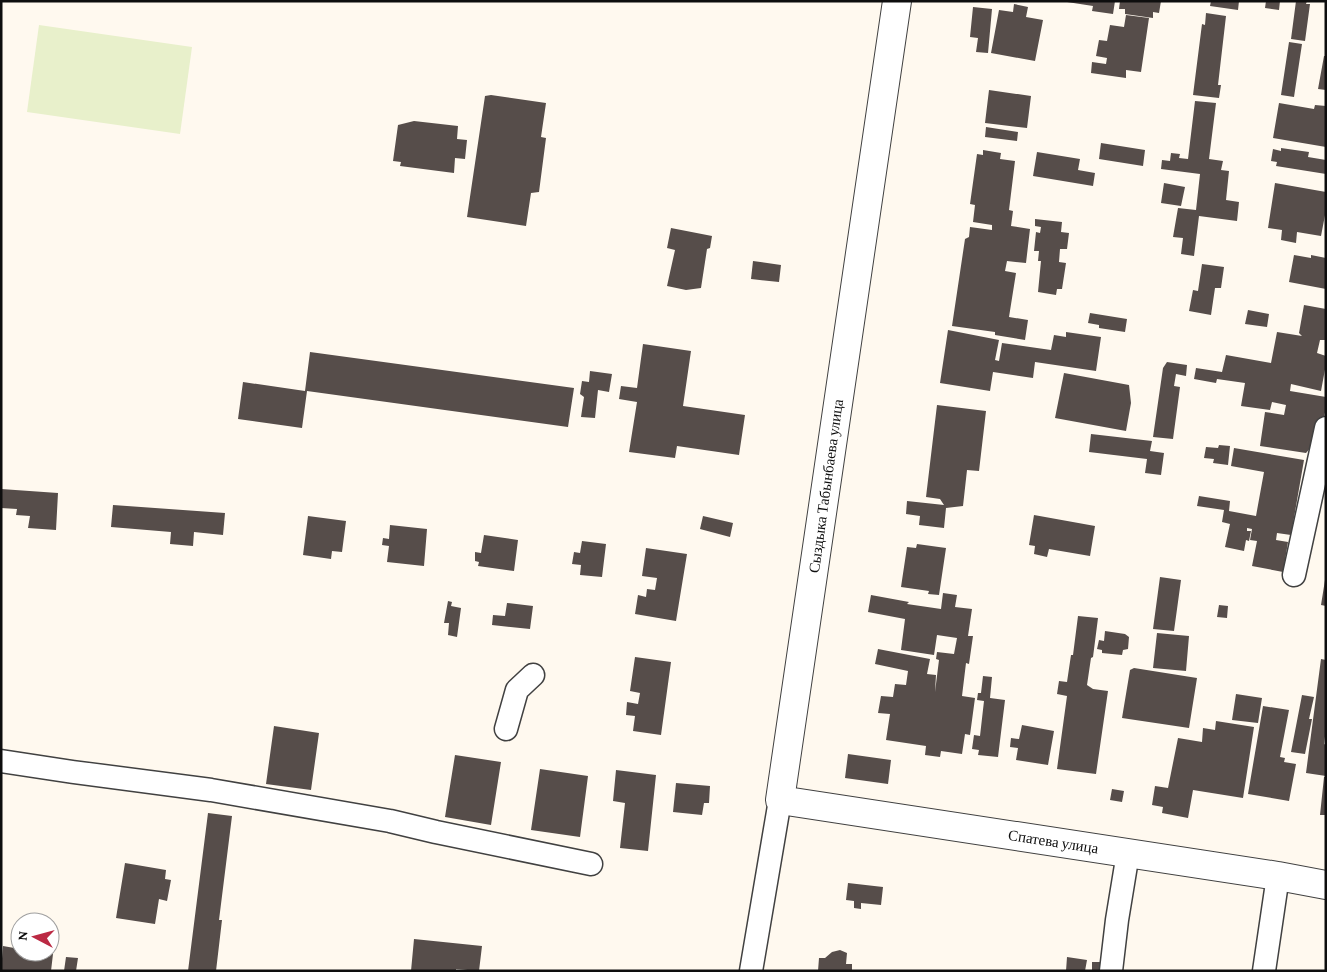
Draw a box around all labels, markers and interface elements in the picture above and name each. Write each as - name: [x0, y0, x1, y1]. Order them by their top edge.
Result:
- street label: Сыздыка Табынбаева улица: [806, 398, 846, 574]
- street label: Спатева улица: [1007, 827, 1100, 857]
- north arrow: [10, 912, 60, 962]
- text: N: [14, 930, 31, 941]

